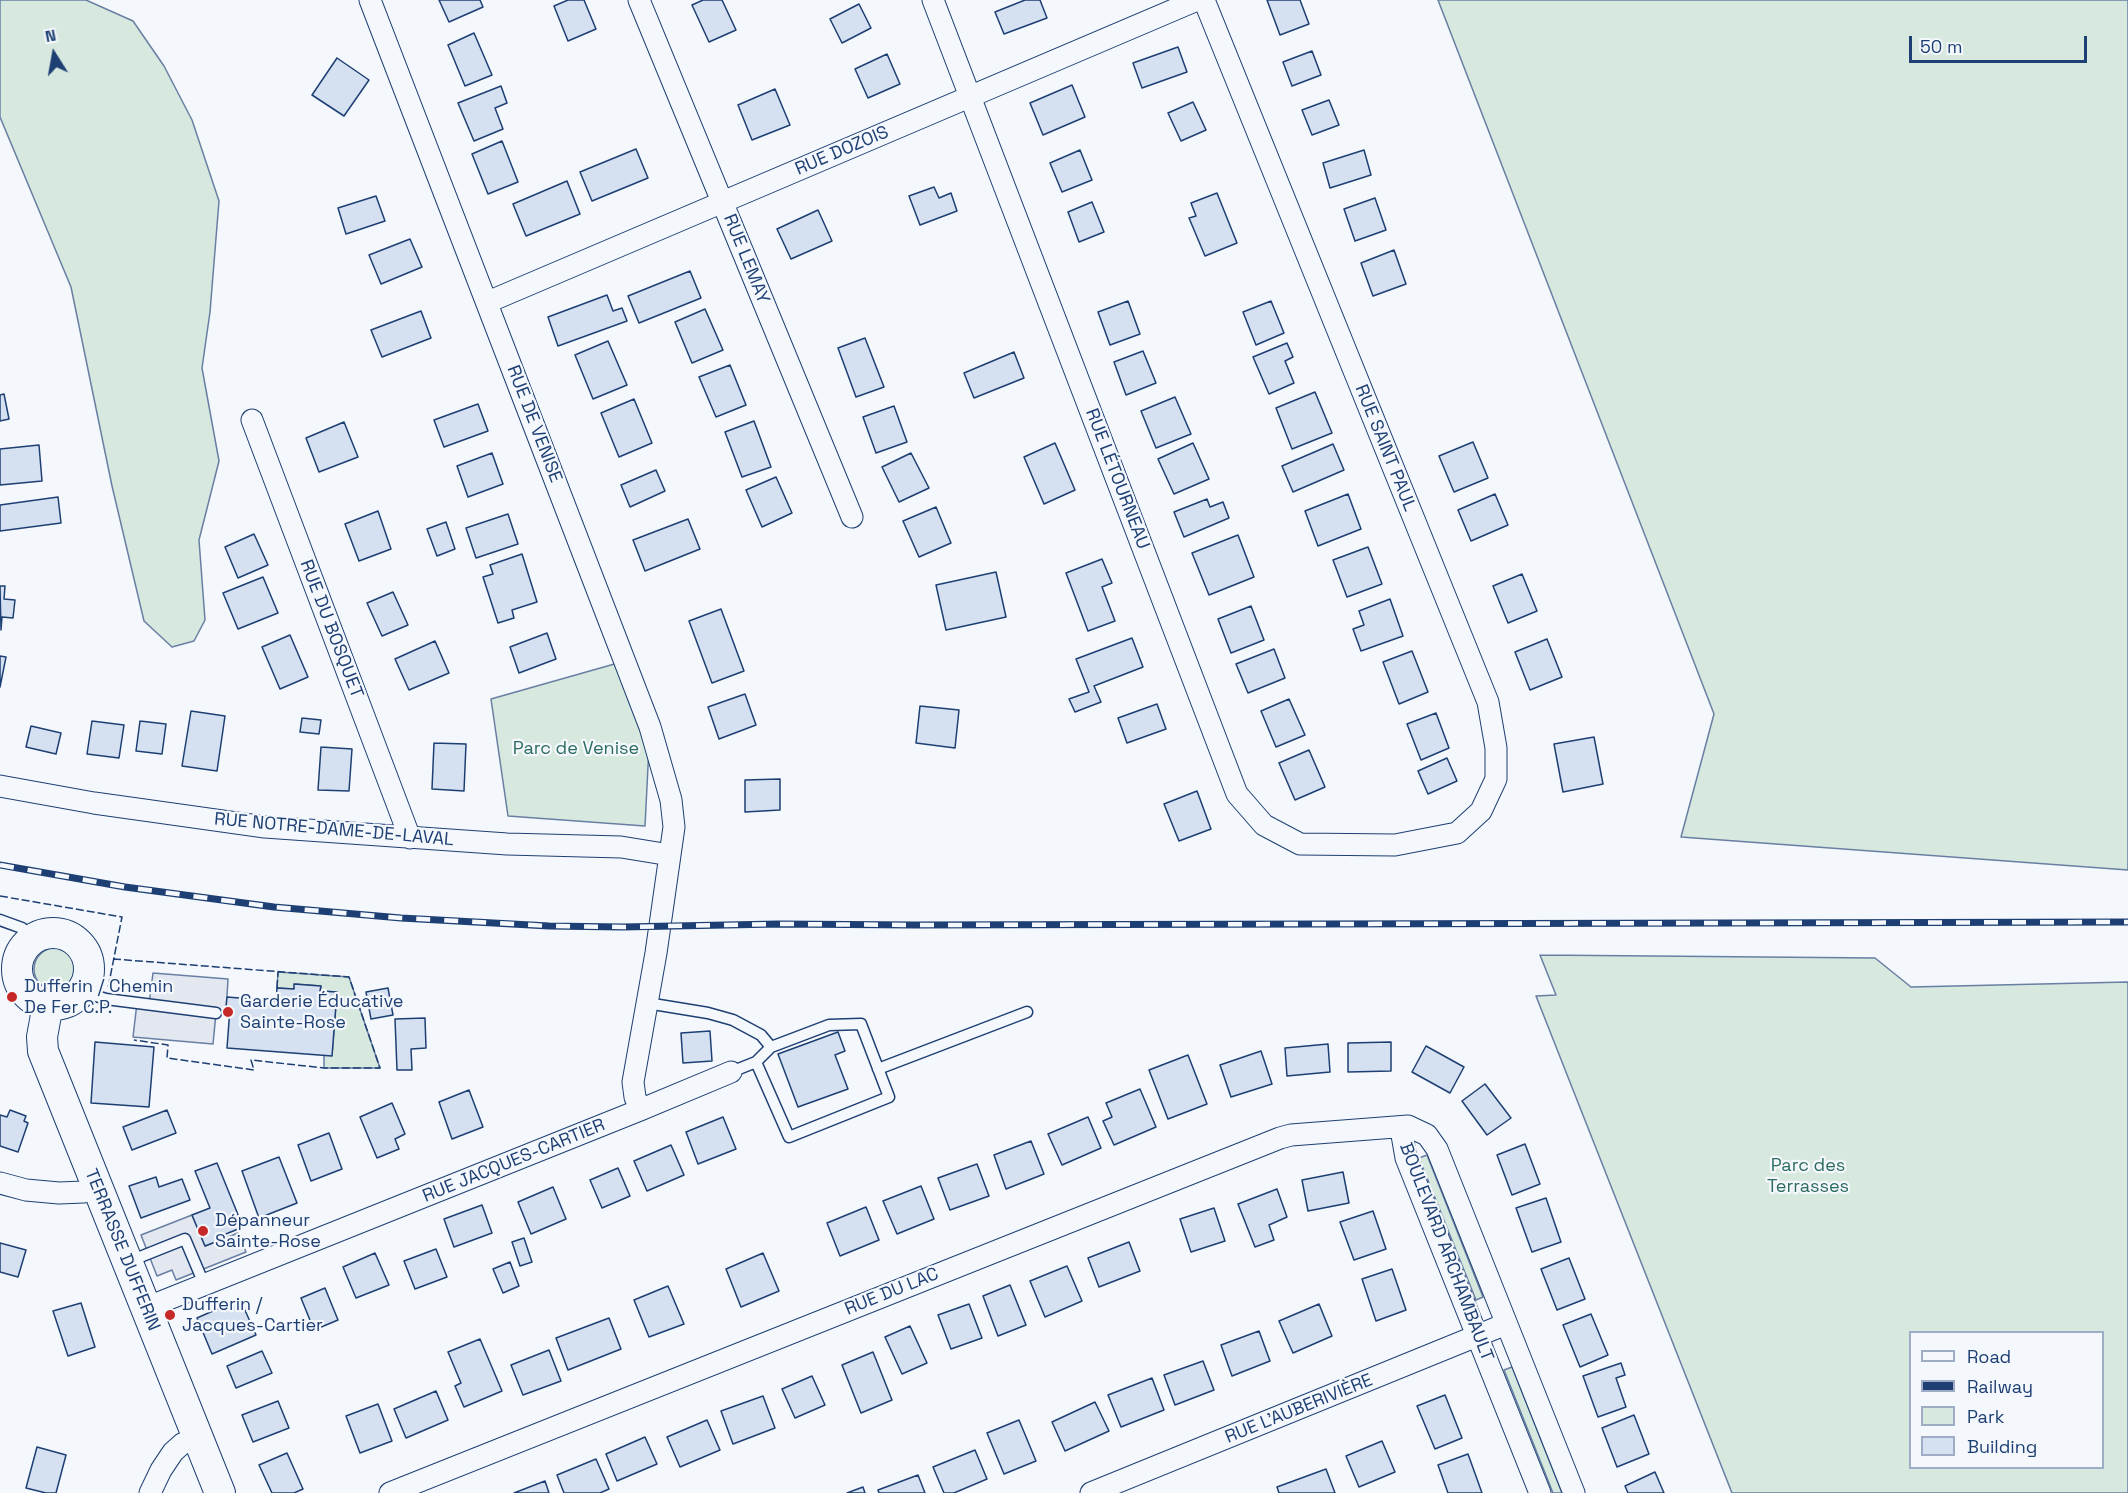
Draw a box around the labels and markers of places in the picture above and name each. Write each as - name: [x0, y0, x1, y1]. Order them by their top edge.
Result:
- place label: Dufferin / Chemin De Fer C.P.: [24, 976, 173, 1018]
- marker: Dufferin / Chemin De Fer C.P.: [5, 990, 19, 1004]
- place label: Garderie Éducative Sainte-Rose: [240, 991, 403, 1034]
- marker: Garderie Éducative Sainte-Rose: [221, 1005, 235, 1019]
- place label: Dépanneur Sainte-Rose: [215, 1210, 321, 1252]
- marker: Dépanneur Sainte-Rose: [196, 1224, 210, 1238]
- place label: Dufferin / Jacques-Cartier: [182, 1294, 323, 1336]
- marker: Dufferin / Jacques-Cartier: [163, 1308, 177, 1322]

